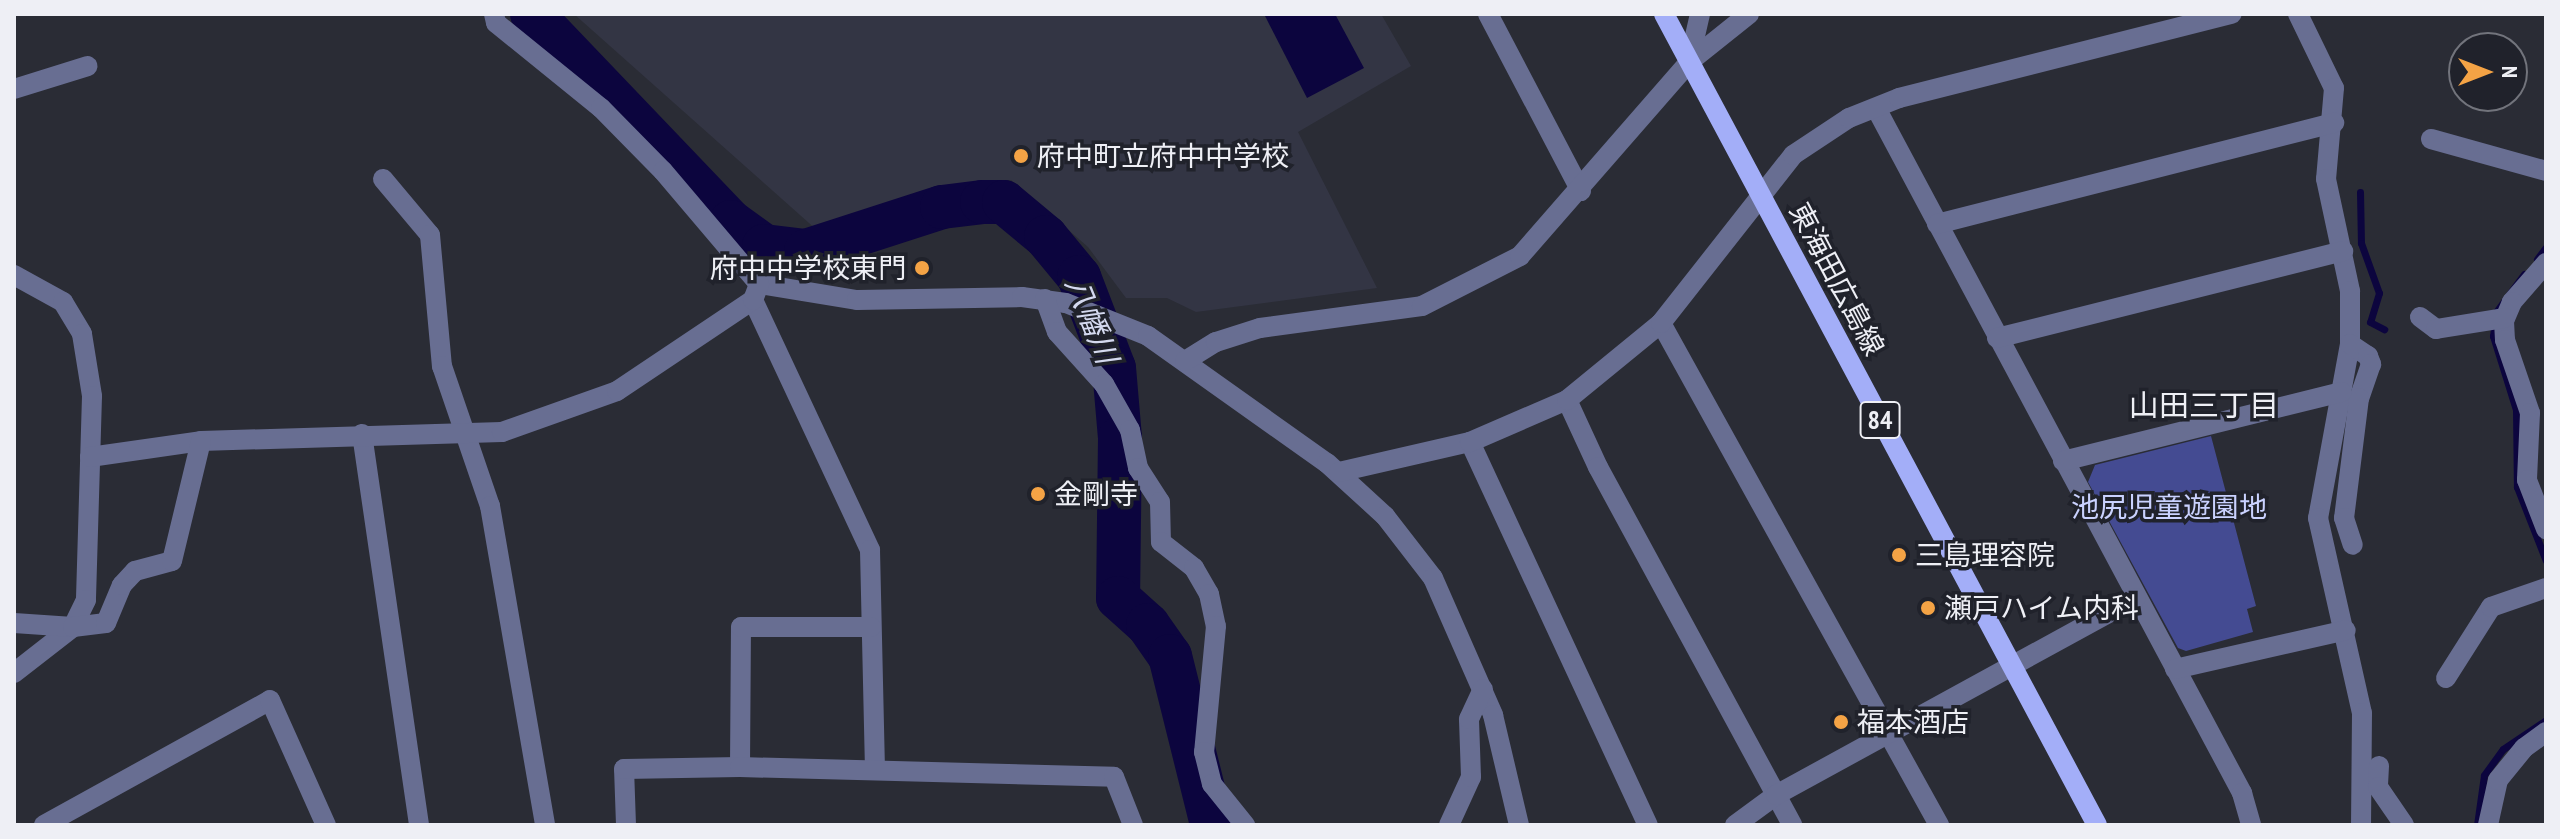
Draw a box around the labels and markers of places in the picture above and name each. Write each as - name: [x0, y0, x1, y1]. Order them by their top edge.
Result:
- place label: 府中町立府中中学校: [1037, 139, 1289, 173]
- marker: 府中町立府中中学校: [1012, 147, 1030, 165]
- place label: 府中中学校東門: [710, 251, 906, 285]
- marker: 府中中学校東門: [913, 259, 931, 277]
- place label: 金剛寺: [1054, 477, 1138, 511]
- marker: 金剛寺: [1029, 485, 1047, 503]
- place label: 三島理容院: [1915, 538, 2055, 572]
- marker: 三島理容院: [1890, 546, 1908, 564]
- place label: 瀬戸ハイム内科: [1944, 591, 2140, 625]
- marker: 瀬戸ハイム内科: [1919, 599, 1937, 617]
- place label: 福本酒店: [1857, 705, 1969, 739]
- marker: 福本酒店: [1832, 713, 1850, 731]

